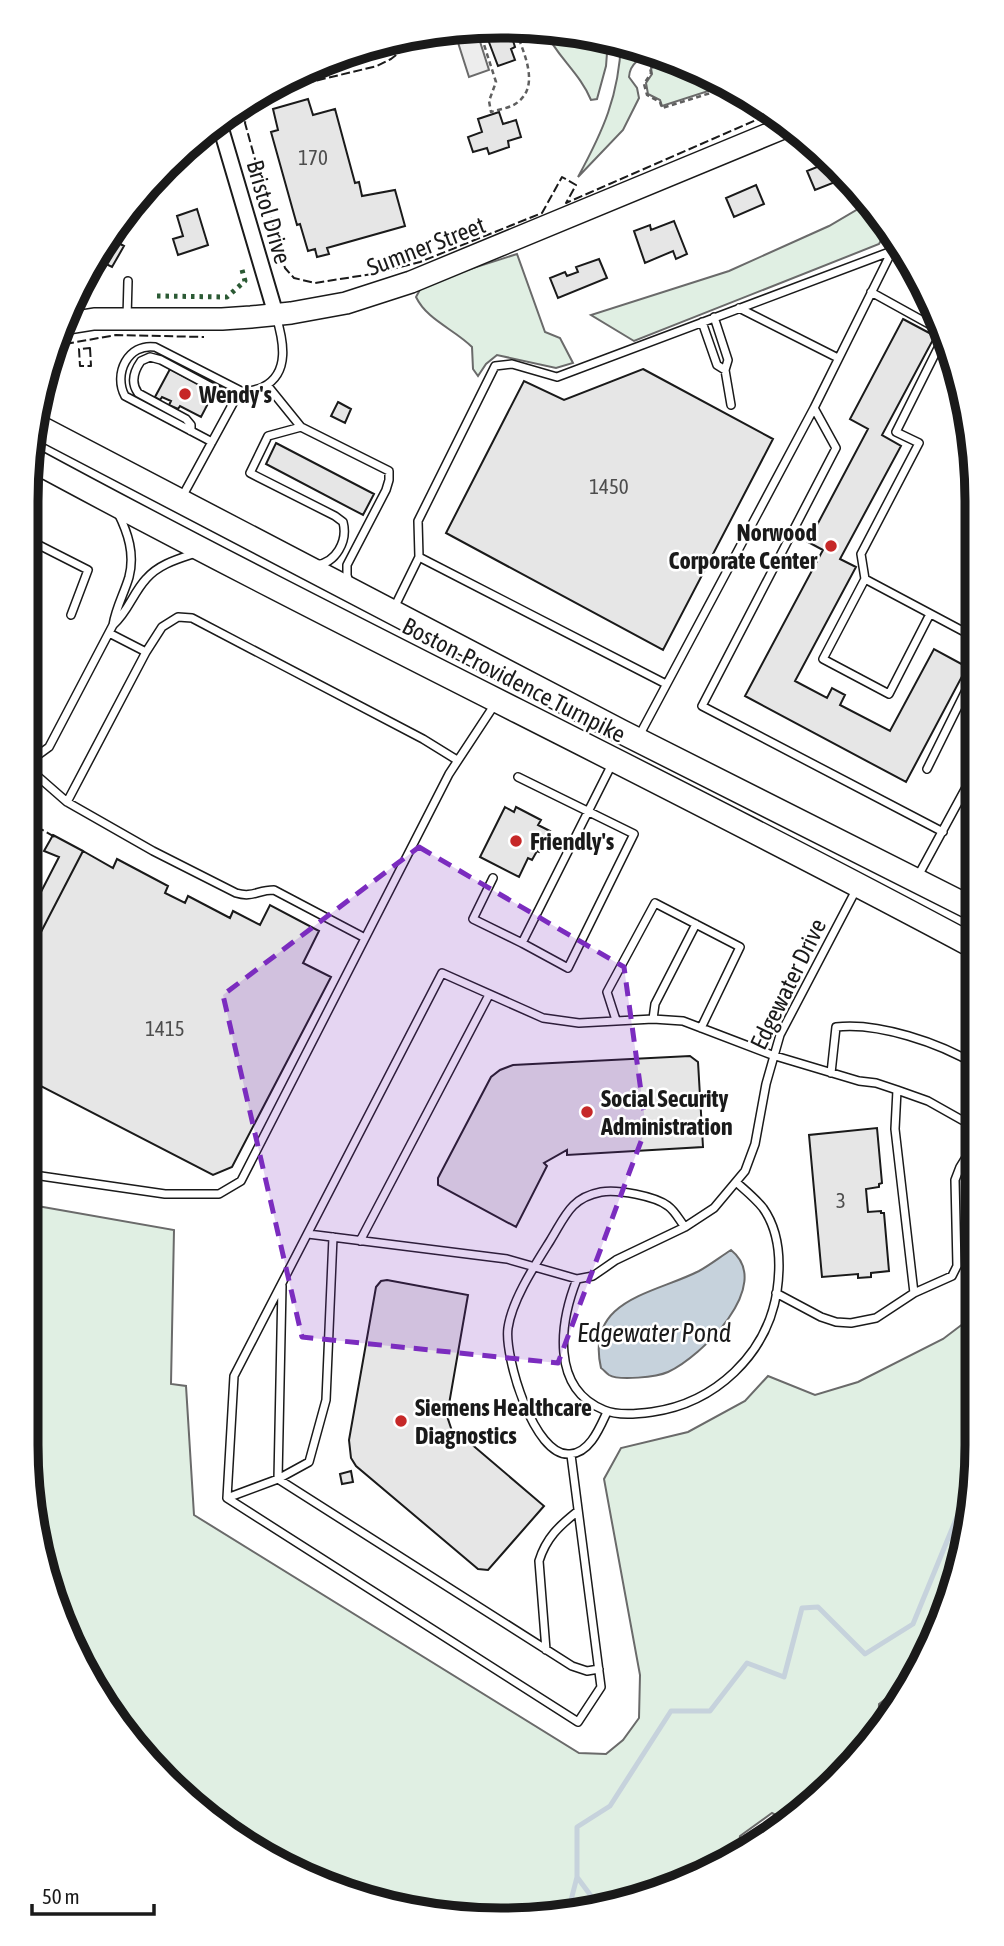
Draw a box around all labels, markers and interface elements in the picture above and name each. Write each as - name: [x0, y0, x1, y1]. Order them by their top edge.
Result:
- house number: 170: [298, 145, 328, 169]
- street label: Bristol Drive: [241, 157, 297, 267]
- street label: Sumner Street: [363, 211, 489, 281]
- place label: Wendy's: [198, 381, 272, 408]
- marker: Wendy's: [177, 386, 193, 402]
- house number: 1450: [589, 474, 629, 498]
- place label: Norwood Corporate Center: [669, 519, 818, 574]
- marker: Norwood Corporate Center: [823, 538, 839, 554]
- street label: Boston-Providence Turnpike: [398, 612, 630, 748]
- place label: Friendly's: [530, 828, 615, 855]
- marker: Friendly's: [508, 833, 524, 849]
- street label: Edgewater Drive: [745, 914, 831, 1054]
- house number: 1415: [145, 1016, 185, 1040]
- place label: Social Security Administration: [600, 1085, 733, 1140]
- marker: Social Security Administration: [579, 1104, 595, 1120]
- house number: 3: [836, 1188, 846, 1212]
- water label: Edgewater Pond: [577, 1318, 731, 1348]
- place label: Siemens Healthcare Diagnostics: [415, 1394, 592, 1449]
- marker: Siemens Healthcare Diagnostics: [393, 1413, 409, 1429]
- scale bar: [32, 1872, 154, 1916]
- text: 50 m: [42, 1884, 80, 1908]

